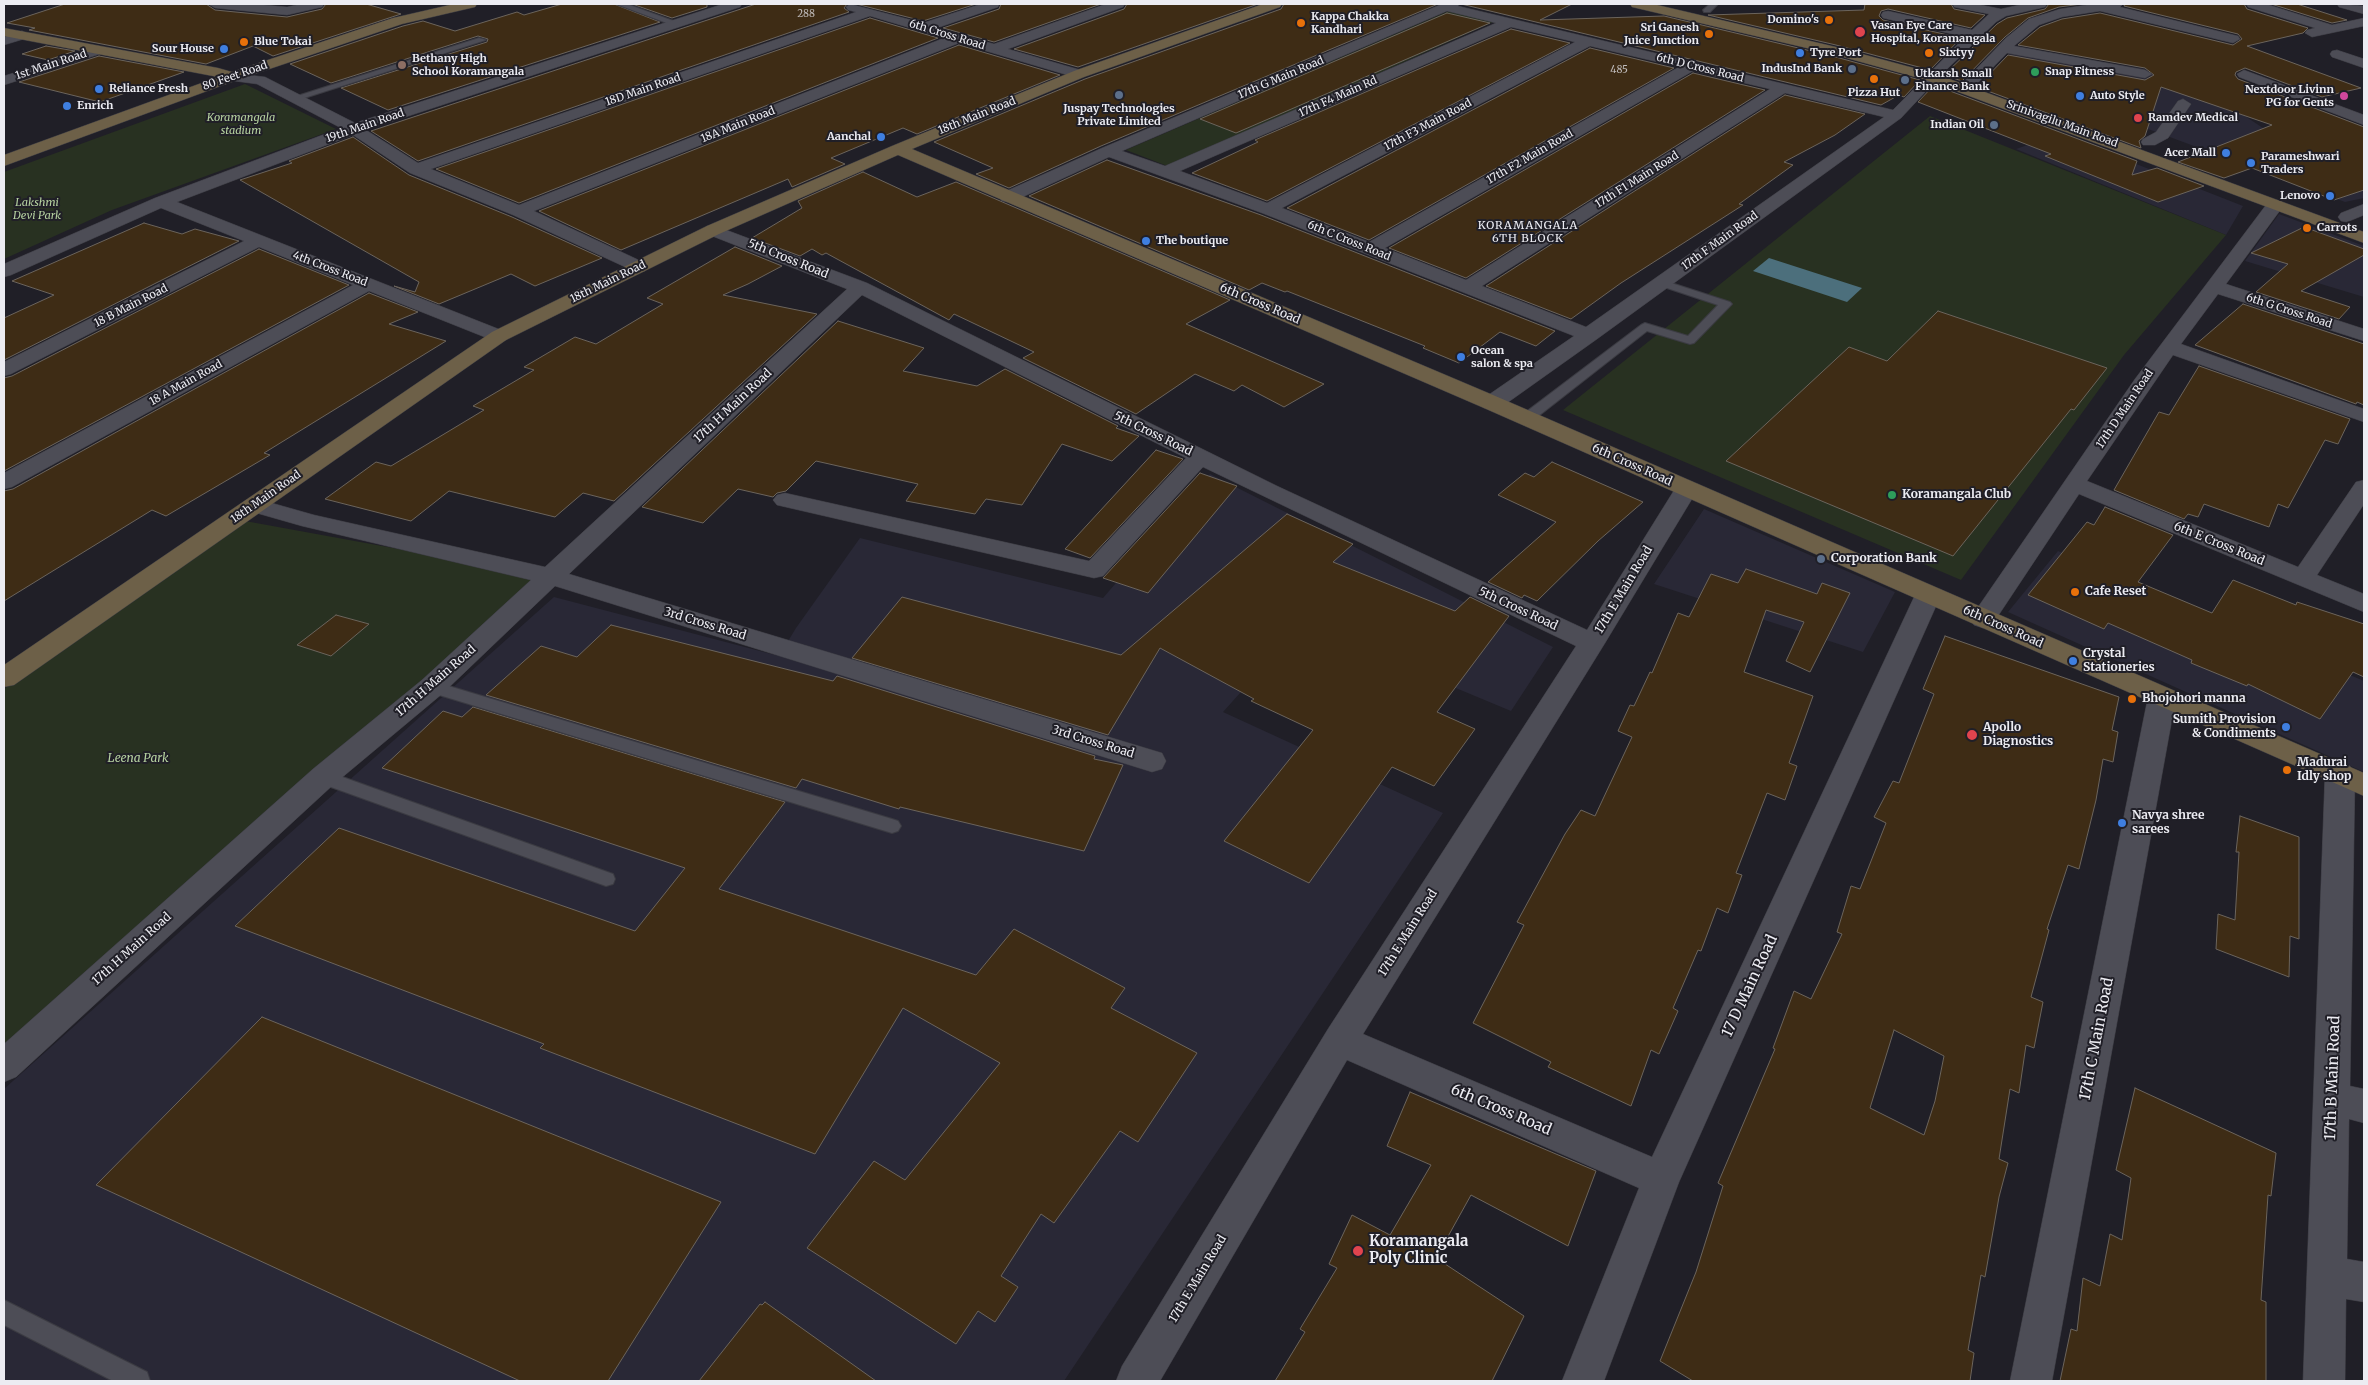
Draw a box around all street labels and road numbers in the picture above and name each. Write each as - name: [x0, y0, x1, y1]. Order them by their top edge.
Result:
- street label: 6th Cross Road: [907, 17, 987, 53]
- street label: 1st Main Road: [14, 47, 88, 83]
- street label: 6th D Cross Road: [1655, 51, 1745, 85]
- street label: 17th G Main Road: [1236, 54, 1326, 102]
- street label: 80 Feet Road: [201, 59, 269, 93]
- street label: 18D Main Road: [604, 71, 682, 109]
- street label: 17th F4 Main Rd: [1297, 74, 1379, 120]
- street label: 18th Main Road: [936, 94, 1018, 138]
- street label: 17th F3 Main Road: [1382, 96, 1474, 154]
- street label: Srinivagilu Main Road: [2004, 98, 2120, 150]
- street label: 18A Main Road: [699, 104, 777, 146]
- street label: 19th Main Road: [324, 106, 406, 146]
- street label: 17th F2 Main Road: [1485, 127, 1575, 187]
- street label: 17th F1 Main Road: [1593, 149, 1681, 211]
- street label: 17th F Main Road: [1679, 209, 1761, 273]
- street label: 6th C Cross Road: [1305, 218, 1393, 264]
- street label: 5th Cross Road: [746, 236, 830, 282]
- street label: 4th Cross Road: [291, 249, 369, 289]
- street label: 18th Main Road: [568, 258, 648, 306]
- street label: 6th Cross Road: [1218, 281, 1302, 327]
- street label: 18 B Main Road: [92, 282, 170, 330]
- street label: 6th G Cross Road: [2244, 291, 2334, 331]
- street label: 18 A Main Road: [147, 358, 225, 408]
- street label: 17th H Main Road: [691, 366, 775, 446]
- street label: 17th D Main Road: [2094, 367, 2156, 451]
- street label: 5th Cross Road: [1111, 409, 1195, 459]
- street label: 6th Cross Road: [1590, 441, 1674, 489]
- street label: 18th Main Road: [229, 468, 303, 526]
- street label: 6th E Cross Road: [2172, 519, 2266, 569]
- street label: 17th E Main Road: [1592, 544, 1656, 636]
- street label: 5th Cross Road: [1476, 584, 1560, 634]
- street label: 6th Cross Road: [1961, 603, 2045, 651]
- street label: 3rd Cross Road: [662, 605, 748, 643]
- street label: 17th H Main Road: [393, 642, 479, 720]
- street label: 3rd Cross Road: [1050, 723, 1136, 761]
- street label: 17th E Main Road: [1376, 887, 1440, 979]
- street label: 17th H Main Road: [89, 910, 175, 988]
- street label: 17 D Main Road: [1718, 932, 1782, 1040]
- street label: 17th C Main Road: [2076, 976, 2118, 1102]
- street label: 17th B Main Road: [2322, 1015, 2344, 1141]
- street label: 6th Cross Road: [1448, 1081, 1554, 1139]
- street label: 17th E Main Road: [1166, 1233, 1230, 1325]

